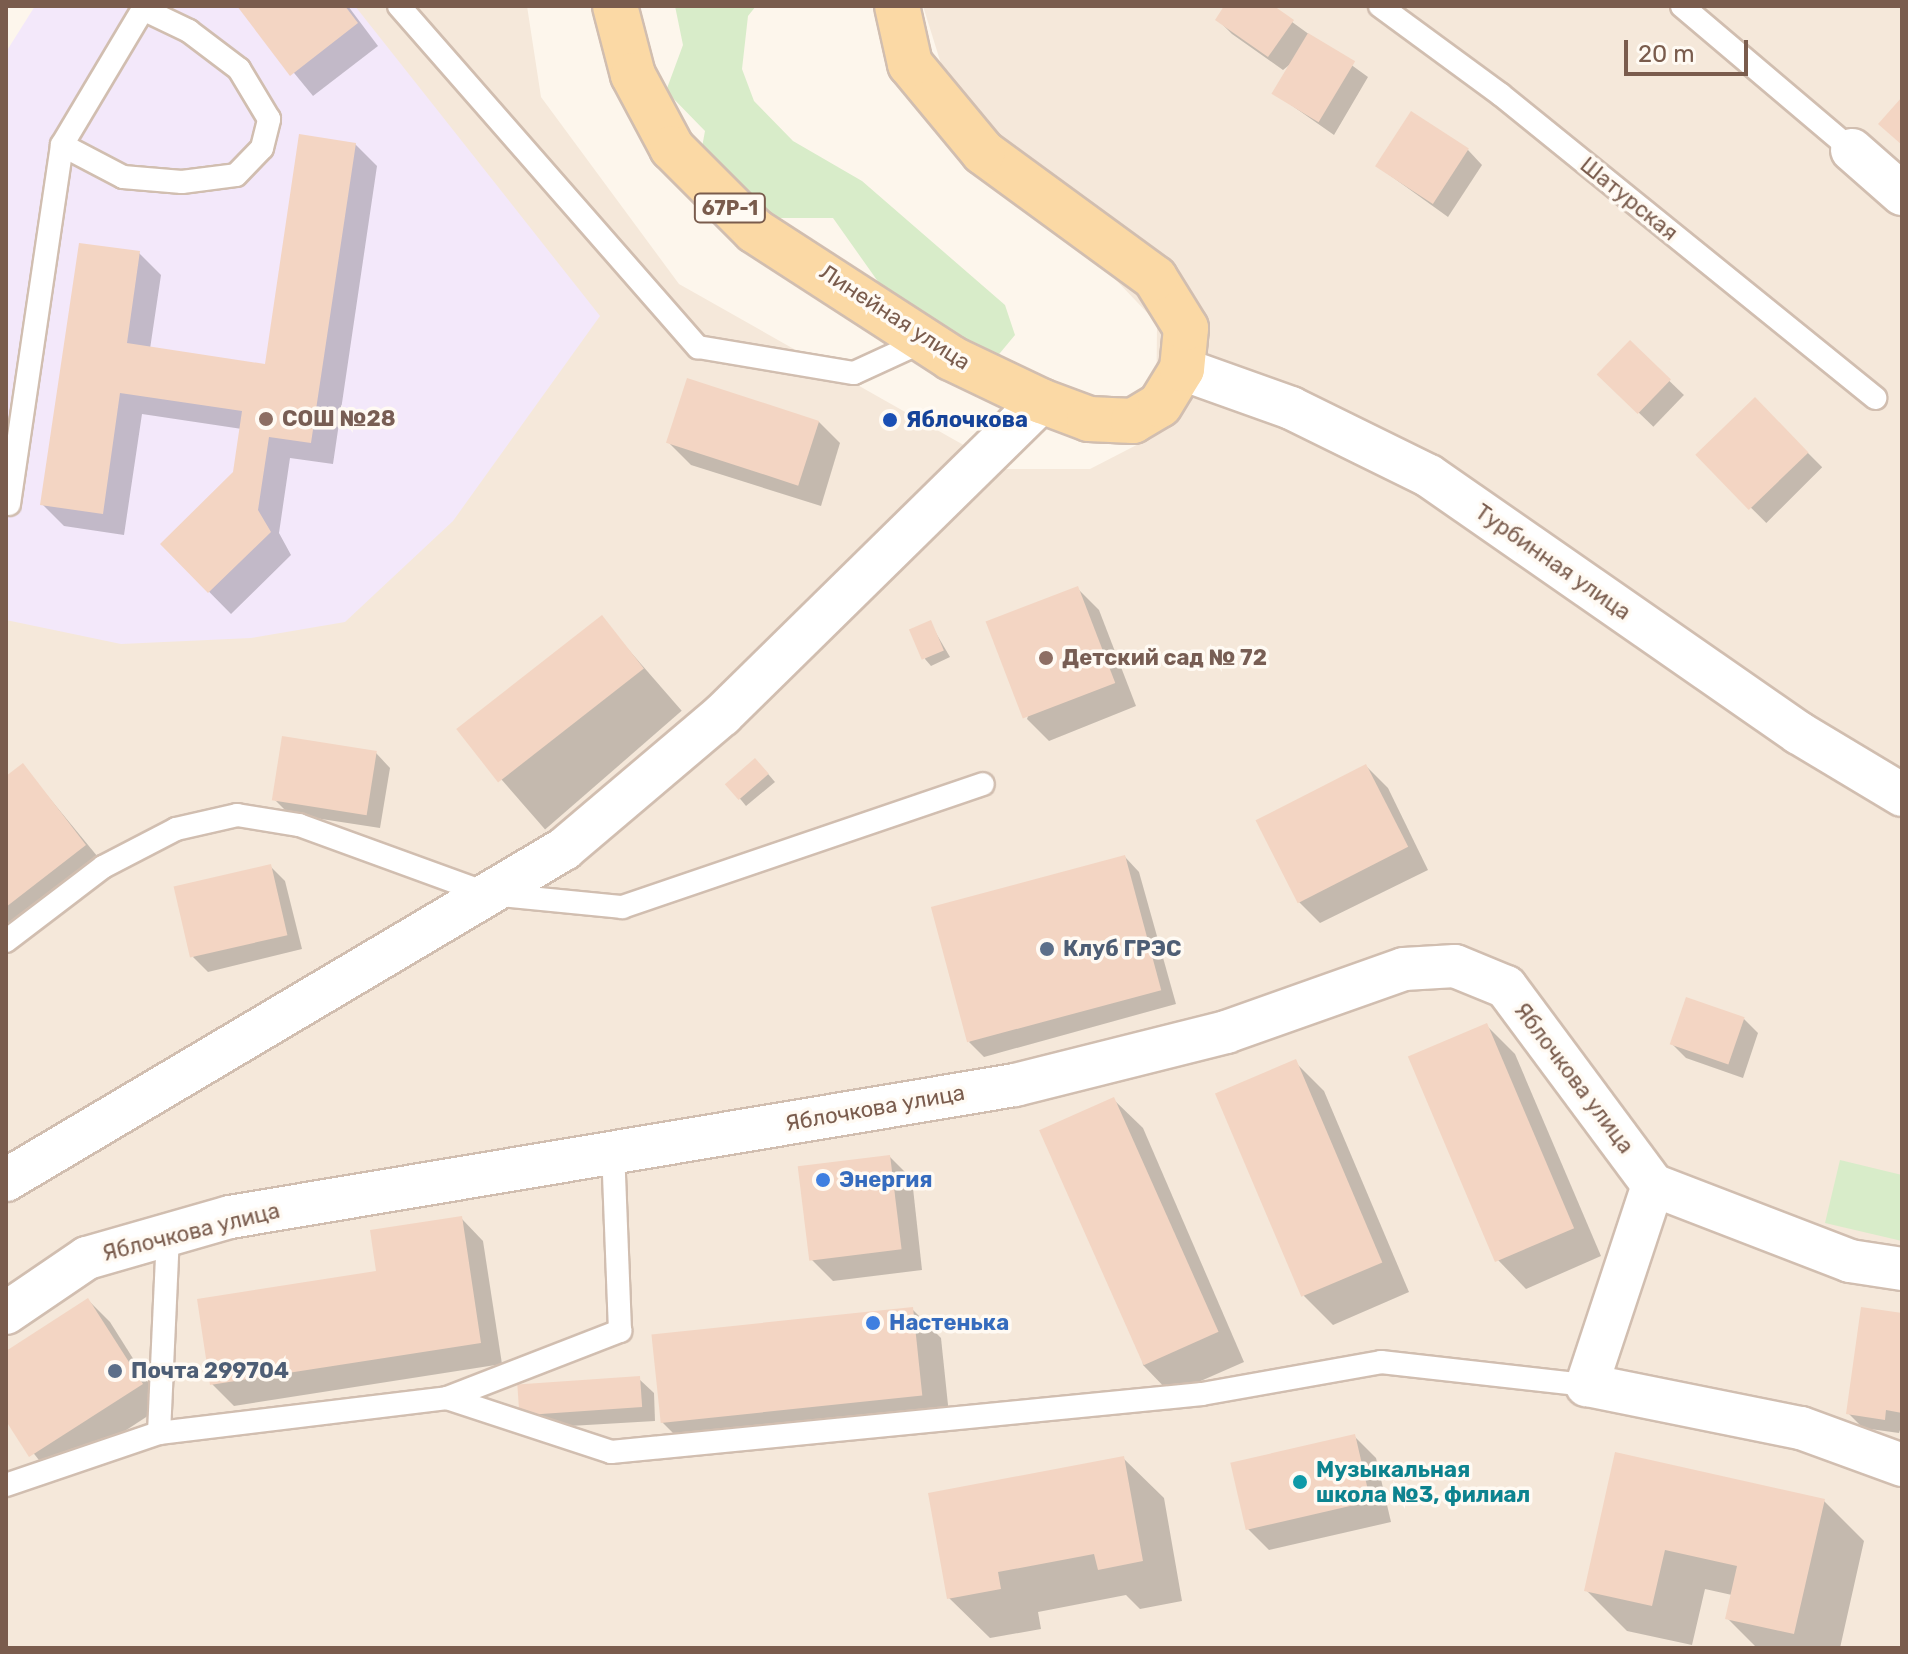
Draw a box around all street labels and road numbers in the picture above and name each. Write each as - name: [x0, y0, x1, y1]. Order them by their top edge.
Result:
- street label: Шатурская: [1575, 152, 1683, 246]
- road number: 67Р-1: [692, 192, 768, 224]
- street label: Линейная улица: [815, 258, 975, 376]
- street label: Турбинная улица: [1470, 499, 1636, 625]
- street label: Яблочкова улица: [1509, 997, 1639, 1159]
- street label: Яблочкова улица: [783, 1079, 967, 1137]
- street label: Яблочкова улица: [100, 1197, 282, 1267]

